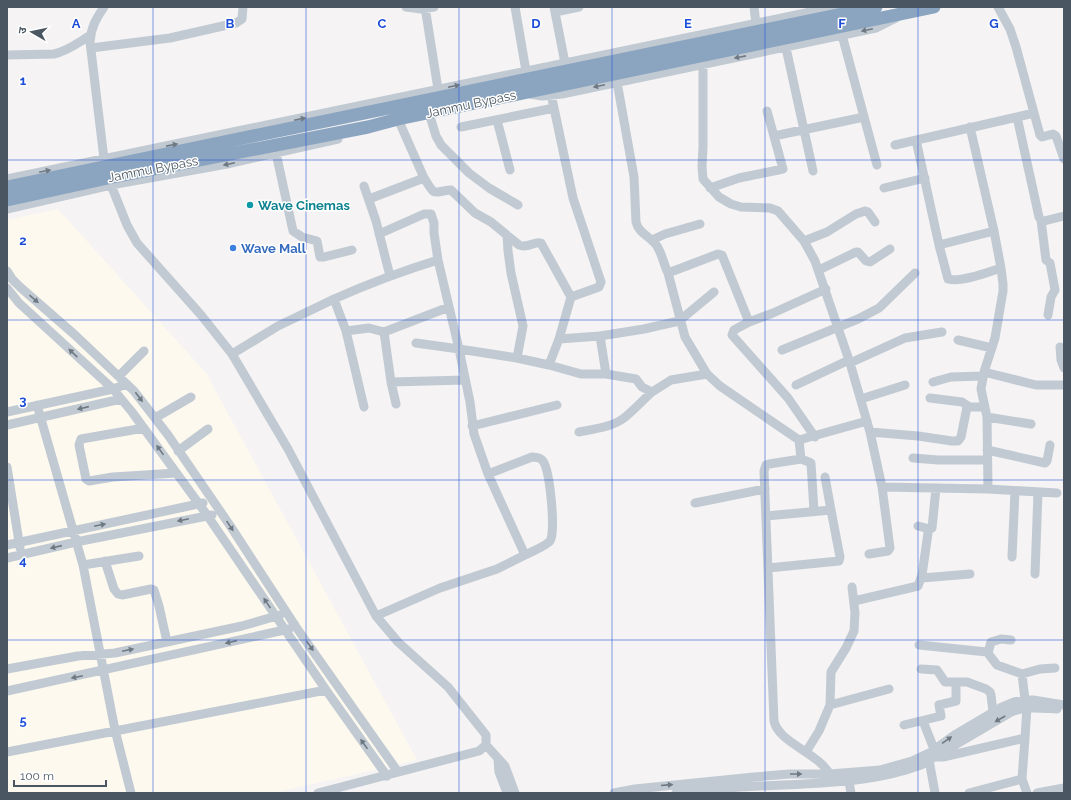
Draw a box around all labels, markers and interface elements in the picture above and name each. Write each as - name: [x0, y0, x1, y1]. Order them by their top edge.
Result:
- north arrow: [12, 12, 52, 52]
- text: A: [72, 16, 81, 31]
- text: B: [226, 16, 235, 31]
- text: C: [378, 16, 387, 31]
- text: D: [531, 16, 541, 31]
- text: E: [684, 16, 692, 31]
- text: F: [838, 16, 846, 31]
- text: G: [989, 16, 999, 31]
- text: उ: [16, 26, 30, 35]
- one-way arrow: [861, 27, 874, 33]
- one-way arrow: [734, 54, 746, 60]
- text: 1: [20, 73, 27, 88]
- one-way arrow: [448, 82, 460, 88]
- one-way arrow: [593, 83, 605, 89]
- street label: Jammu Bypass: [425, 87, 517, 121]
- one-way arrow: [294, 115, 306, 121]
- one-way arrow: [166, 142, 179, 148]
- street label: Jammu Bypass: [107, 153, 199, 185]
- one-way arrow: [222, 161, 235, 167]
- one-way arrow: [39, 168, 51, 174]
- place label: Wave Cinemas: [258, 198, 350, 213]
- marker: Wave Cinemas: [245, 200, 255, 210]
- text: 2: [19, 233, 27, 248]
- place label: Wave Mall: [241, 241, 307, 256]
- marker: Wave Mall: [228, 243, 238, 253]
- one-way arrow: [29, 294, 39, 304]
- one-way arrow: [69, 349, 78, 358]
- one-way arrow: [135, 392, 143, 403]
- text: 3: [19, 393, 27, 408]
- one-way arrow: [77, 405, 90, 411]
- one-way arrow: [155, 444, 164, 455]
- one-way arrow: [177, 518, 189, 524]
- one-way arrow: [94, 521, 106, 527]
- one-way arrow: [226, 521, 234, 531]
- one-way arrow: [50, 544, 62, 550]
- text: 4: [19, 553, 27, 568]
- one-way arrow: [263, 597, 271, 608]
- one-way arrow: [225, 639, 237, 645]
- one-way arrow: [306, 641, 314, 651]
- one-way arrow: [122, 646, 134, 652]
- one-way arrow: [71, 674, 83, 680]
- text: 5: [19, 713, 27, 728]
- one-way arrow: [994, 715, 1006, 722]
- one-way arrow: [942, 736, 952, 744]
- one-way arrow: [361, 739, 369, 749]
- scale bar: [14, 762, 106, 788]
- text: 100 m: [20, 769, 54, 783]
- one-way arrow: [790, 771, 803, 777]
- one-way arrow: [661, 782, 673, 789]

